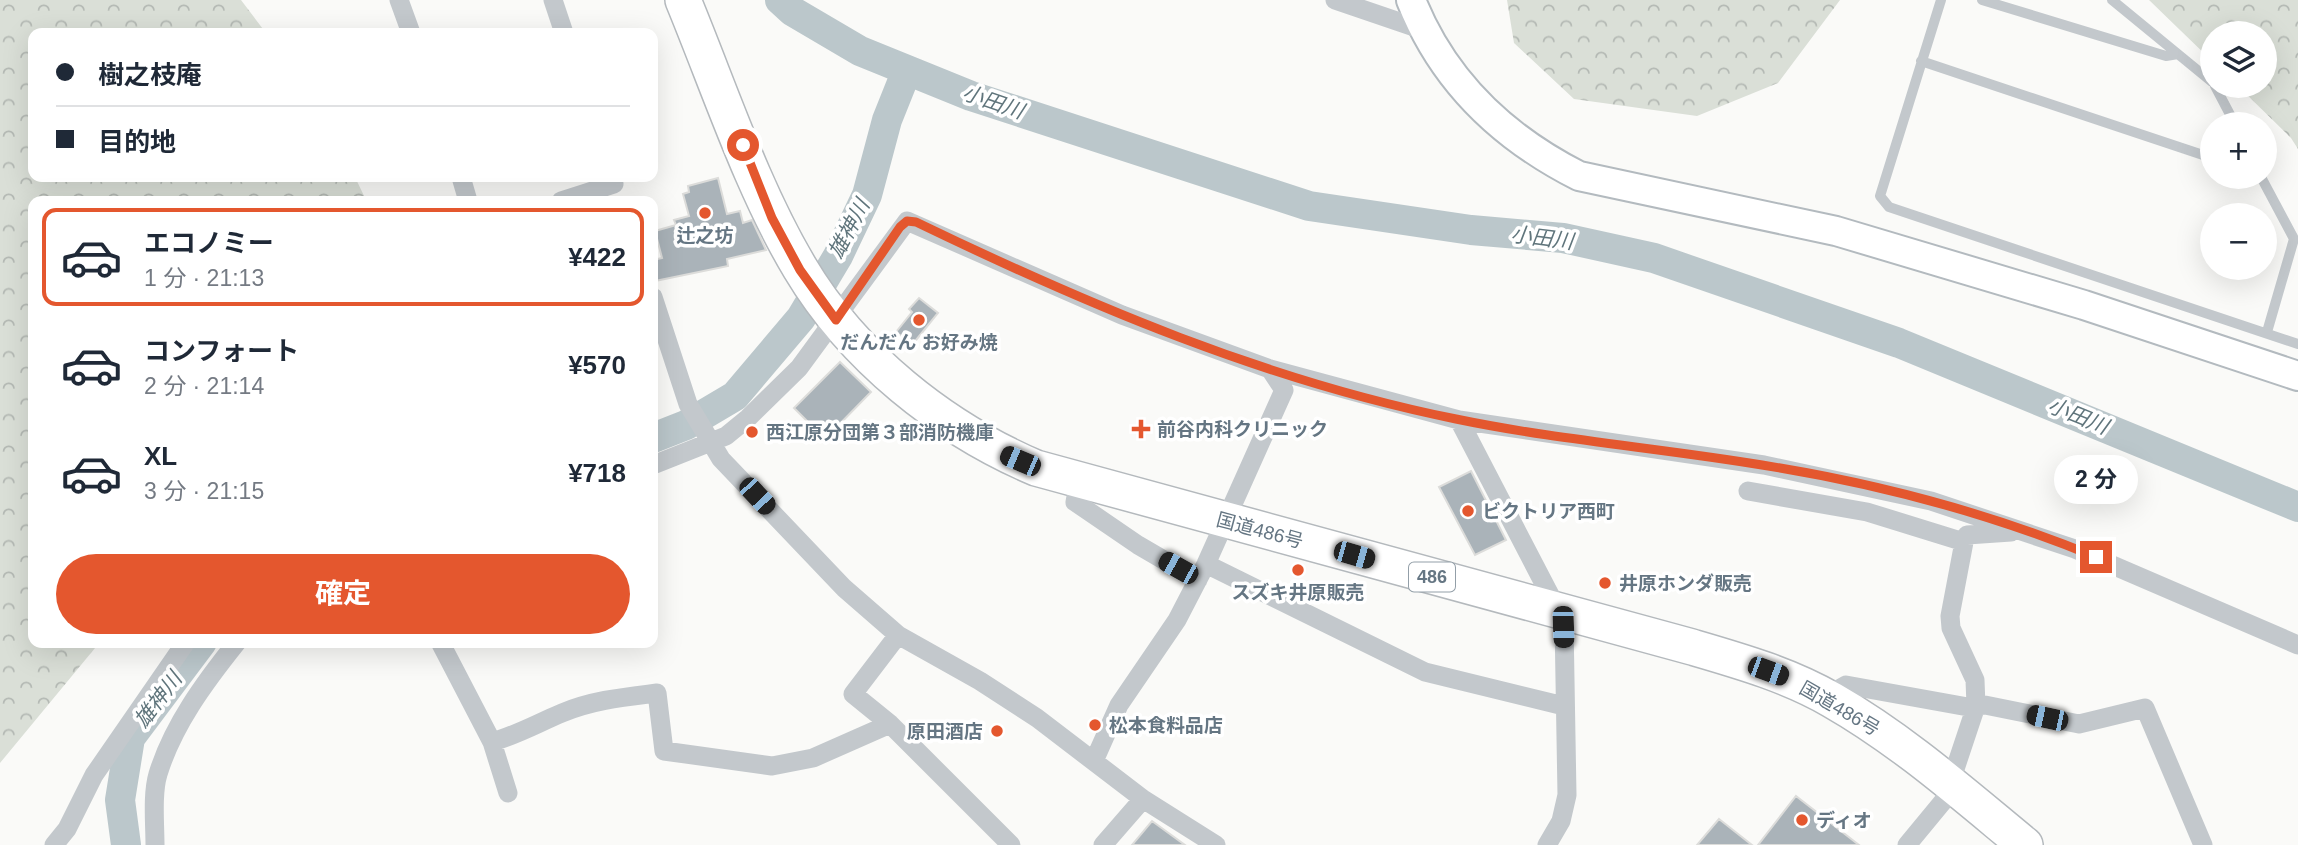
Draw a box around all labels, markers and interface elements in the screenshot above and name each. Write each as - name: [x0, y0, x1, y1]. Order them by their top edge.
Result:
- map controls: [2200, 21, 2277, 280]
- button: layers: [2200, 21, 2277, 98]
- text: 樹之枝庵: [98, 60, 202, 90]
- water label: 小田川: [960, 80, 1029, 123]
- button: +: [2200, 112, 2277, 189]
- text: 目的地: [98, 127, 176, 157]
- route start: [727, 129, 759, 161]
- water label: 雄神川: [824, 194, 874, 262]
- button: −: [2200, 203, 2277, 280]
- marker: 辻之坊: [697, 205, 713, 221]
- water label: 小田川: [1509, 222, 1577, 253]
- place label: 辻之坊: [676, 225, 734, 246]
- icon: car: [60, 226, 123, 289]
- text: エコノミー: [144, 228, 274, 258]
- text: ¥422: [568, 242, 626, 272]
- text: 1 分 · 21:13: [144, 265, 264, 291]
- marker: だんだん お好み焼: [911, 312, 927, 328]
- place label: だんだん お好み焼: [840, 332, 998, 353]
- icon: car: [60, 334, 123, 397]
- text: コンフォート: [144, 336, 299, 366]
- text: ¥570: [568, 350, 626, 380]
- text: 2 分 · 21:14: [144, 373, 264, 399]
- water label: 小田川: [2045, 393, 2114, 439]
- marker: 前谷内科クリニック: [1131, 419, 1151, 439]
- place label: 前谷内科クリニック: [1157, 419, 1328, 440]
- place label: 西江原分団第３部消防機庫: [766, 422, 994, 443]
- marker: 西江原分団第３部消防機庫: [744, 424, 760, 440]
- text: XL: [144, 441, 177, 471]
- icon: car: [60, 442, 123, 505]
- car: [997, 443, 1044, 479]
- callout: 2 分: [2054, 456, 2138, 504]
- text: ¥718: [568, 458, 626, 488]
- text: 2 分: [2075, 466, 2117, 492]
- car: [735, 473, 780, 519]
- text: 3 分 · 21:15: [144, 478, 264, 504]
- place label: ビクトリア西町: [1482, 501, 1615, 522]
- marker: ビクトリア西町: [1460, 503, 1476, 519]
- street label: 国道486号: [1214, 509, 1305, 552]
- car: [1331, 539, 1378, 571]
- route end: [2080, 541, 2112, 573]
- car: [1155, 549, 1202, 587]
- button: 確定: [56, 554, 630, 634]
- marker: スズキ井原販売: [1290, 562, 1306, 578]
- road number: 486: [1409, 562, 1455, 592]
- place label: 井原ホンダ販売: [1619, 573, 1752, 594]
- marker: 井原ホンダ販売: [1597, 575, 1613, 591]
- place label: スズキ井原販売: [1231, 582, 1365, 603]
- car: [1552, 606, 1575, 648]
- car: [1745, 654, 1792, 688]
- water label: 雄神川: [129, 666, 187, 732]
- street label: 国道486号: [1796, 677, 1883, 740]
- car: [2025, 703, 2070, 733]
- place label: 松本食料品店: [1109, 715, 1223, 736]
- marker: 松本食料品店: [1087, 717, 1103, 733]
- place label: 原田酒店: [907, 721, 983, 742]
- marker: 原田酒店: [989, 723, 1005, 739]
- place label: ディオ: [1816, 810, 1872, 831]
- marker: ディオ: [1794, 812, 1810, 828]

